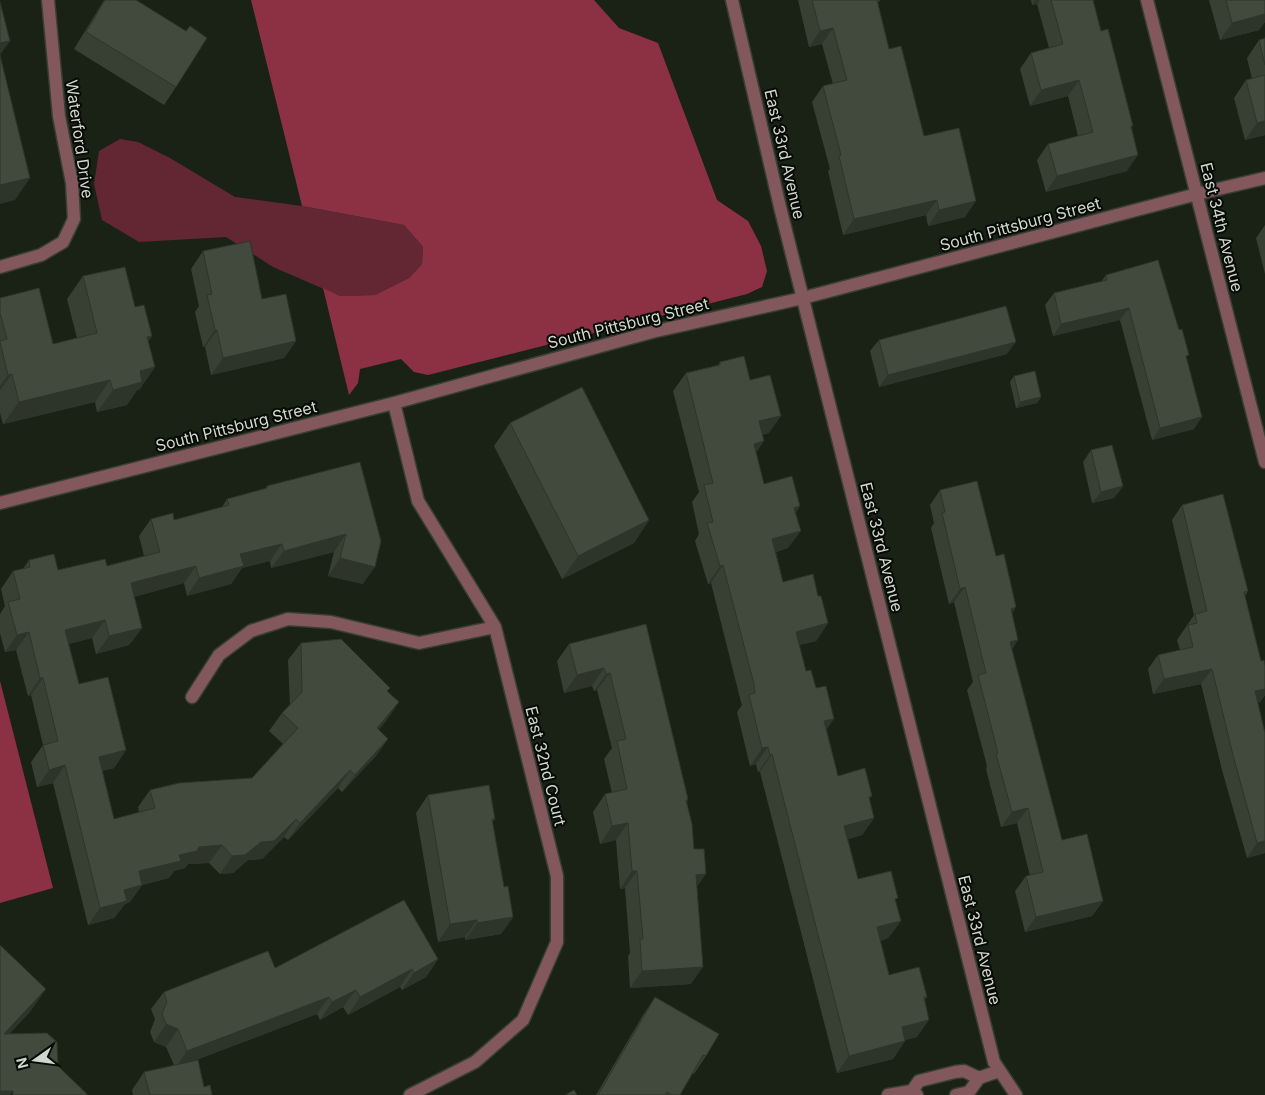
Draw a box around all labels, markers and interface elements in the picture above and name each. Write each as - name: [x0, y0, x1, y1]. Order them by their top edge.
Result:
- street label: Waterford Drive: [62, 78, 98, 200]
- street label: East 33rd Avenue: [760, 87, 810, 221]
- street label: East 34th Avenue: [1196, 160, 1248, 294]
- street label: South Pittsburg Street: [938, 193, 1102, 255]
- street label: South Pittsburg Street: [545, 293, 711, 353]
- street label: South Pittsburg Street: [153, 396, 319, 456]
- street label: East 33rd Avenue: [856, 480, 908, 614]
- street label: East 32nd Court: [521, 704, 571, 828]
- street label: East 33rd Avenue: [954, 873, 1006, 1007]
- north arrow: [10, 1035, 60, 1085]
- text: N: [12, 1056, 31, 1070]

